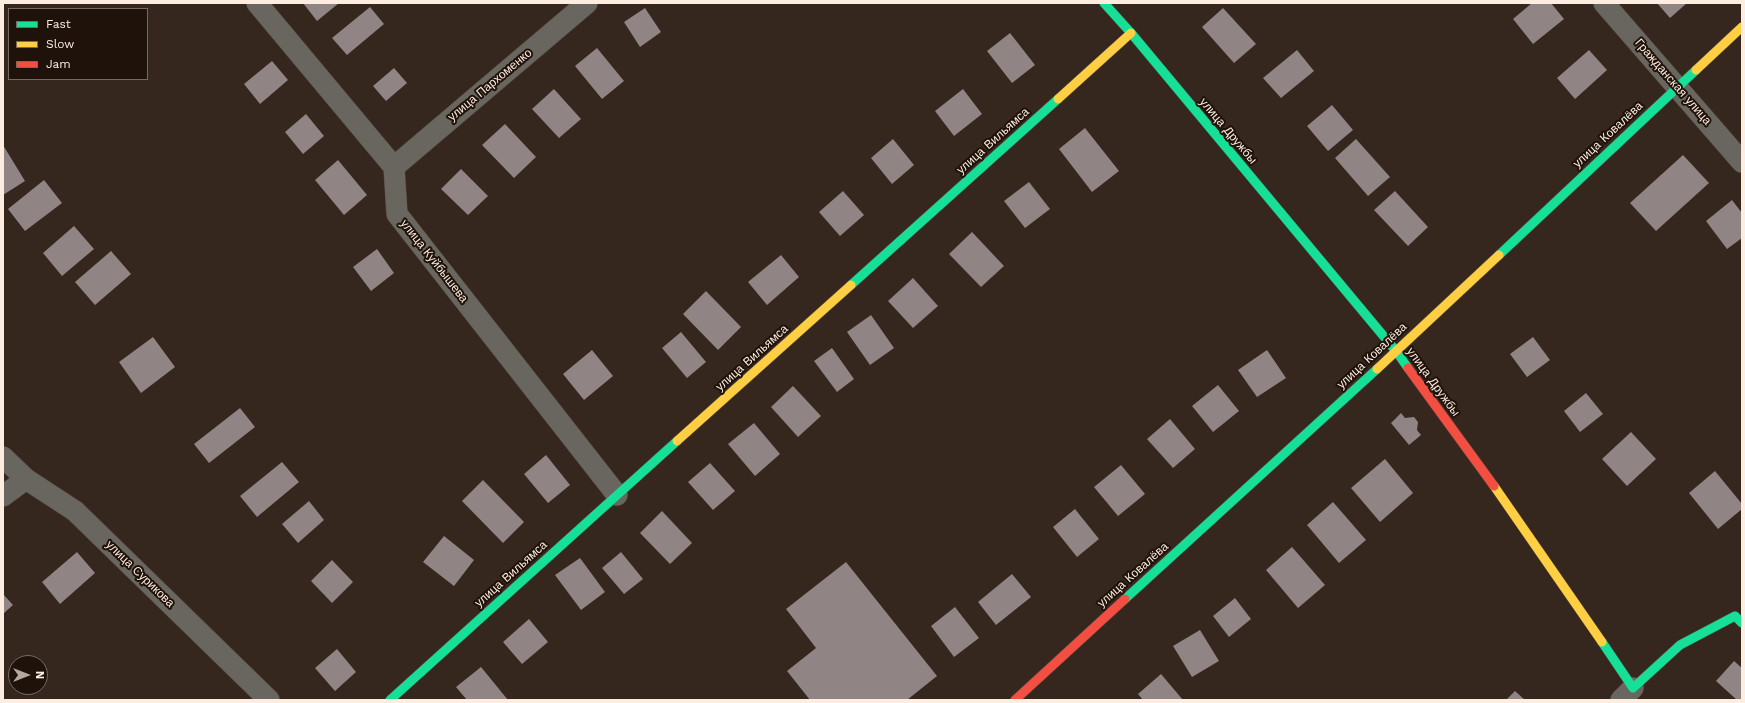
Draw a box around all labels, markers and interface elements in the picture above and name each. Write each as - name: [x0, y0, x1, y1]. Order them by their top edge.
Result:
- legend: [8, 8, 148, 80]
- text: Fast: [46, 17, 71, 31]
- street label: Гражданская улица: [1632, 36, 1714, 128]
- text: Slow: [46, 37, 74, 51]
- street label: улица Пархоменко: [445, 46, 535, 124]
- text: Jam: [46, 57, 71, 71]
- street label: улица Дружбы: [1196, 95, 1260, 167]
- street label: улица Ковалёва: [1570, 99, 1646, 171]
- street label: улица Вильямса: [954, 105, 1032, 177]
- street label: улица Куйбышева: [397, 217, 471, 305]
- street label: улица Ковалёва: [1334, 320, 1410, 392]
- street label: улица Вильямса: [713, 322, 791, 394]
- street label: улица Дружбы: [1403, 345, 1463, 419]
- street label: улица Сурикова: [103, 538, 177, 610]
- street label: улица Вильямса: [472, 538, 550, 610]
- street label: улица Ковалёва: [1095, 539, 1171, 611]
- north arrow: [8, 655, 48, 695]
- text: N: [33, 671, 46, 679]

